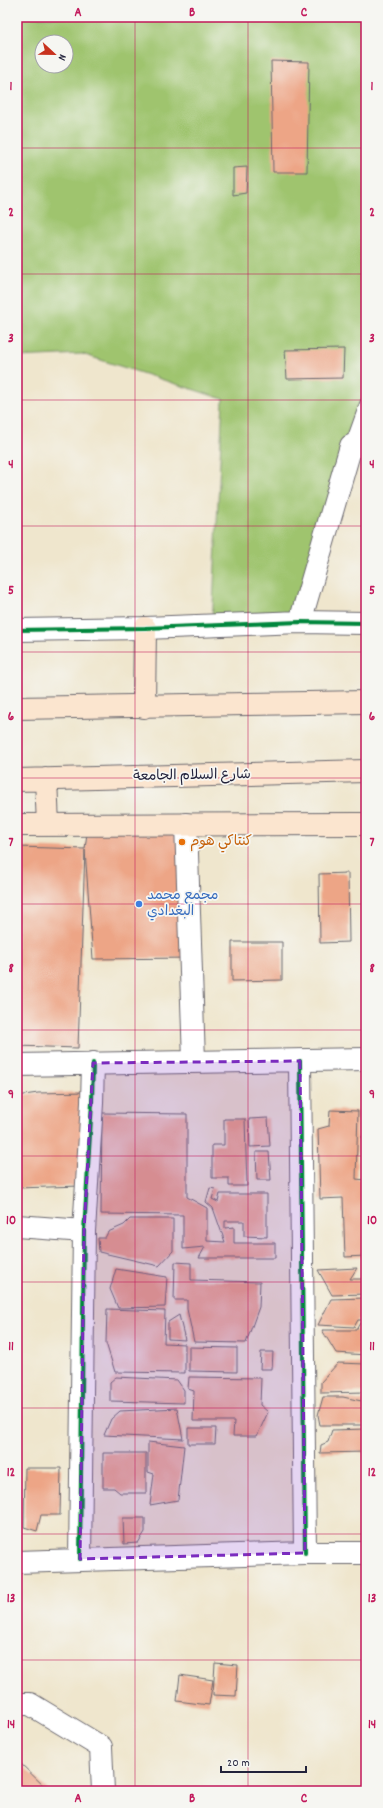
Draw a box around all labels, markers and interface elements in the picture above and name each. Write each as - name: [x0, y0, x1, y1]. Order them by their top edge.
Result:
- text: A: [74, 4, 82, 23]
- text: B: [189, 4, 195, 23]
- text: C: [301, 4, 308, 23]
- north arrow: [34, 34, 74, 74]
- text: N: [53, 51, 70, 63]
- text: 1: [10, 78, 13, 97]
- text: 1: [371, 78, 374, 97]
- text: 2: [8, 204, 14, 223]
- text: 2: [369, 204, 375, 223]
- text: 3: [8, 330, 14, 349]
- text: 3: [369, 330, 375, 349]
- text: 4: [8, 456, 14, 475]
- text: 4: [369, 456, 375, 475]
- text: 5: [8, 582, 14, 601]
- text: 5: [369, 582, 375, 601]
- text: 6: [8, 708, 15, 727]
- text: 6: [369, 708, 376, 727]
- street label: شارع السلام الجامعة: [133, 765, 251, 787]
- place label: كنتاكي هوم: [190, 832, 252, 853]
- text: 7: [9, 834, 14, 853]
- text: 7: [370, 834, 375, 853]
- marker: كنتاكي هوم: [177, 837, 187, 847]
- place label: مجمع محمد البغدادي: [147, 886, 218, 922]
- marker: مجمع محمد البغدادي: [134, 899, 144, 909]
- text: 8: [8, 960, 14, 979]
- text: 8: [369, 960, 375, 979]
- text: 9: [8, 1086, 14, 1105]
- text: 9: [369, 1086, 375, 1105]
- text: 10: [6, 1212, 16, 1231]
- text: 10: [367, 1212, 377, 1231]
- text: 11: [8, 1338, 14, 1357]
- text: 11: [369, 1338, 375, 1357]
- text: 12: [7, 1464, 16, 1483]
- text: 12: [368, 1464, 377, 1483]
- text: 13: [7, 1590, 16, 1609]
- text: 13: [368, 1590, 377, 1609]
- text: 14: [7, 1716, 15, 1735]
- text: 14: [368, 1716, 376, 1735]
- scale bar: [221, 1748, 306, 1774]
- text: 20 m: [227, 1755, 250, 1772]
- text: A: [74, 1790, 82, 1808]
- text: B: [189, 1790, 195, 1808]
- text: C: [301, 1790, 308, 1808]

